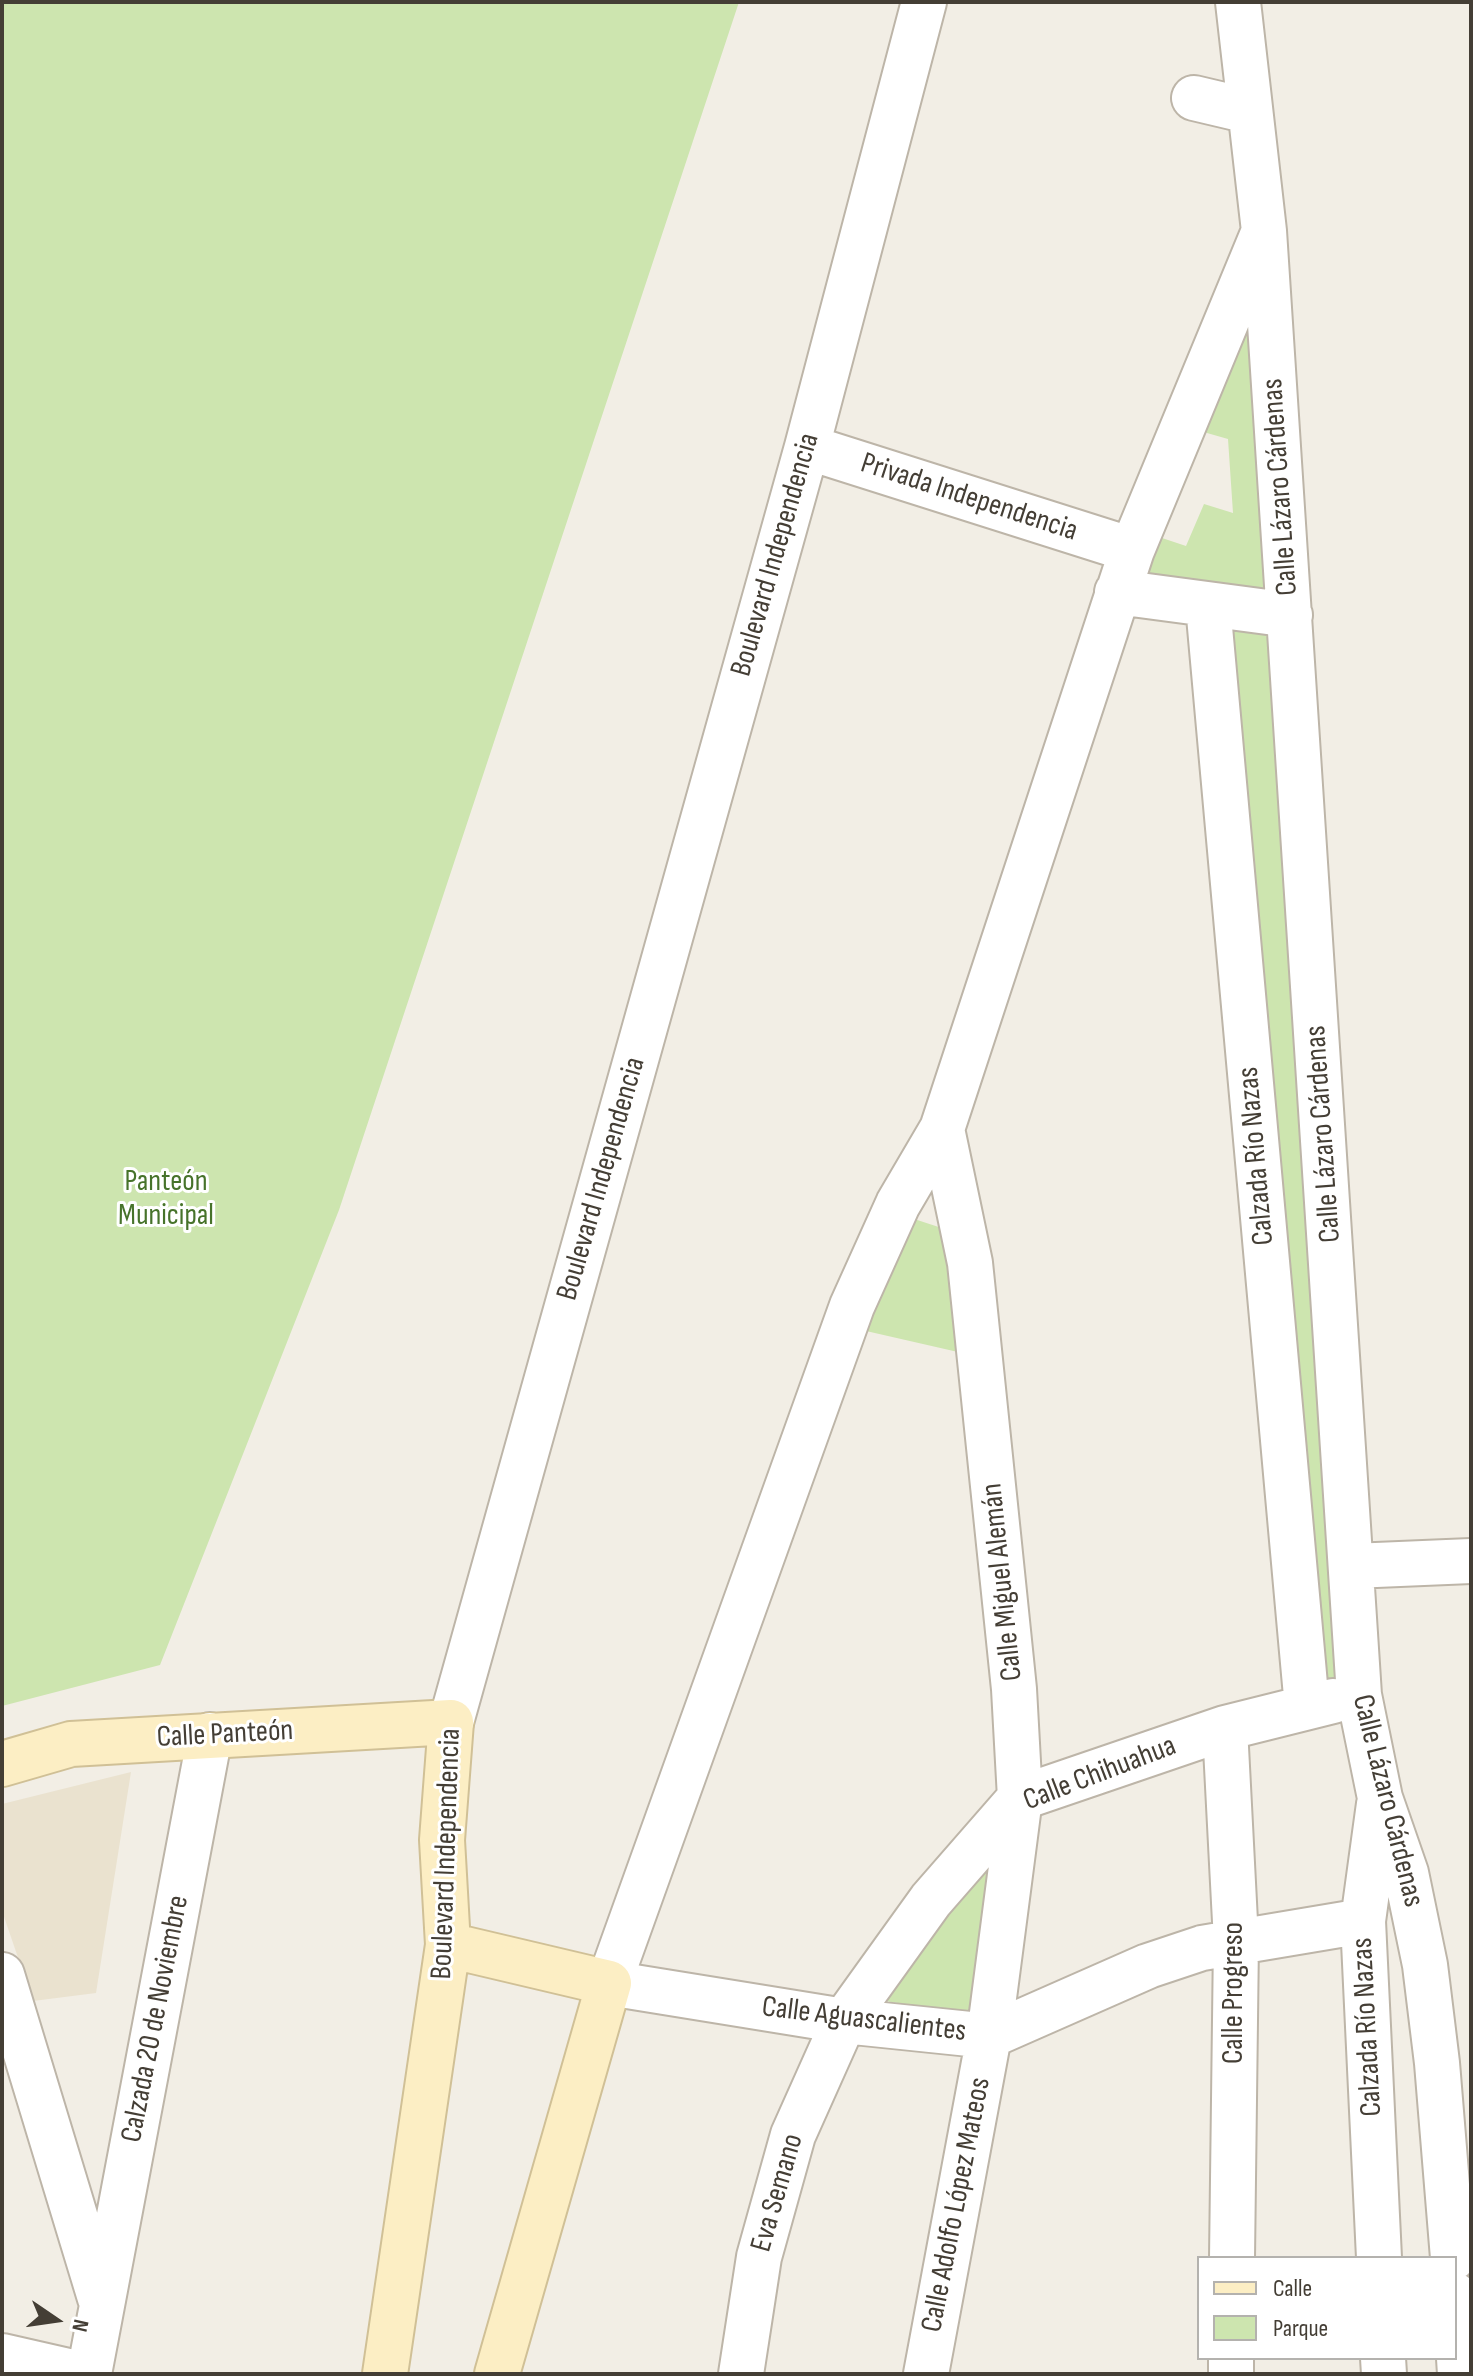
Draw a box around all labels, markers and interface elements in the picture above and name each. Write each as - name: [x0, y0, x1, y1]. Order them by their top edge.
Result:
- street label: Calle Lázaro Cárdenas: [1255, 377, 1307, 597]
- street label: Boulevard Independencia: [724, 429, 828, 681]
- street label: Privada Independencia: [856, 446, 1082, 550]
- street label: Calle Lázaro Cárdenas: [1298, 1024, 1350, 1244]
- street label: Boulevard Independencia: [550, 1053, 654, 1305]
- street label: Calzada Río Nazas: [1231, 1065, 1283, 1247]
- park label: Panteón Municipal: [118, 1164, 214, 1234]
- street label: Calle Miguel Alemán: [975, 1481, 1031, 1683]
- street label: Calle Lázaro Cárdenas: [1343, 1691, 1431, 1911]
- street label: Calle Panteón: [156, 1713, 294, 1757]
- street label: Boulevard Independencia: [425, 1728, 469, 1980]
- street label: Calle Chihuahua: [1019, 1728, 1181, 1820]
- street label: Calzada 20 de Noviembre: [114, 1892, 198, 2146]
- street label: Calle Progreso: [1216, 1922, 1252, 2064]
- street label: Calzada Río Nazas: [1345, 1937, 1391, 2117]
- street label: Calle Aguascalientes: [760, 1990, 968, 2050]
- street label: Calle Adolfo López Mateos: [915, 2075, 999, 2335]
- street label: Eva Semano: [744, 2130, 812, 2256]
- legend: [1197, 2256, 1457, 2360]
- text: Calle: [1273, 2274, 1312, 2303]
- north arrow: [16, 2280, 96, 2360]
- text: Parque: [1273, 2314, 1328, 2343]
- text: N: [65, 2317, 94, 2334]

